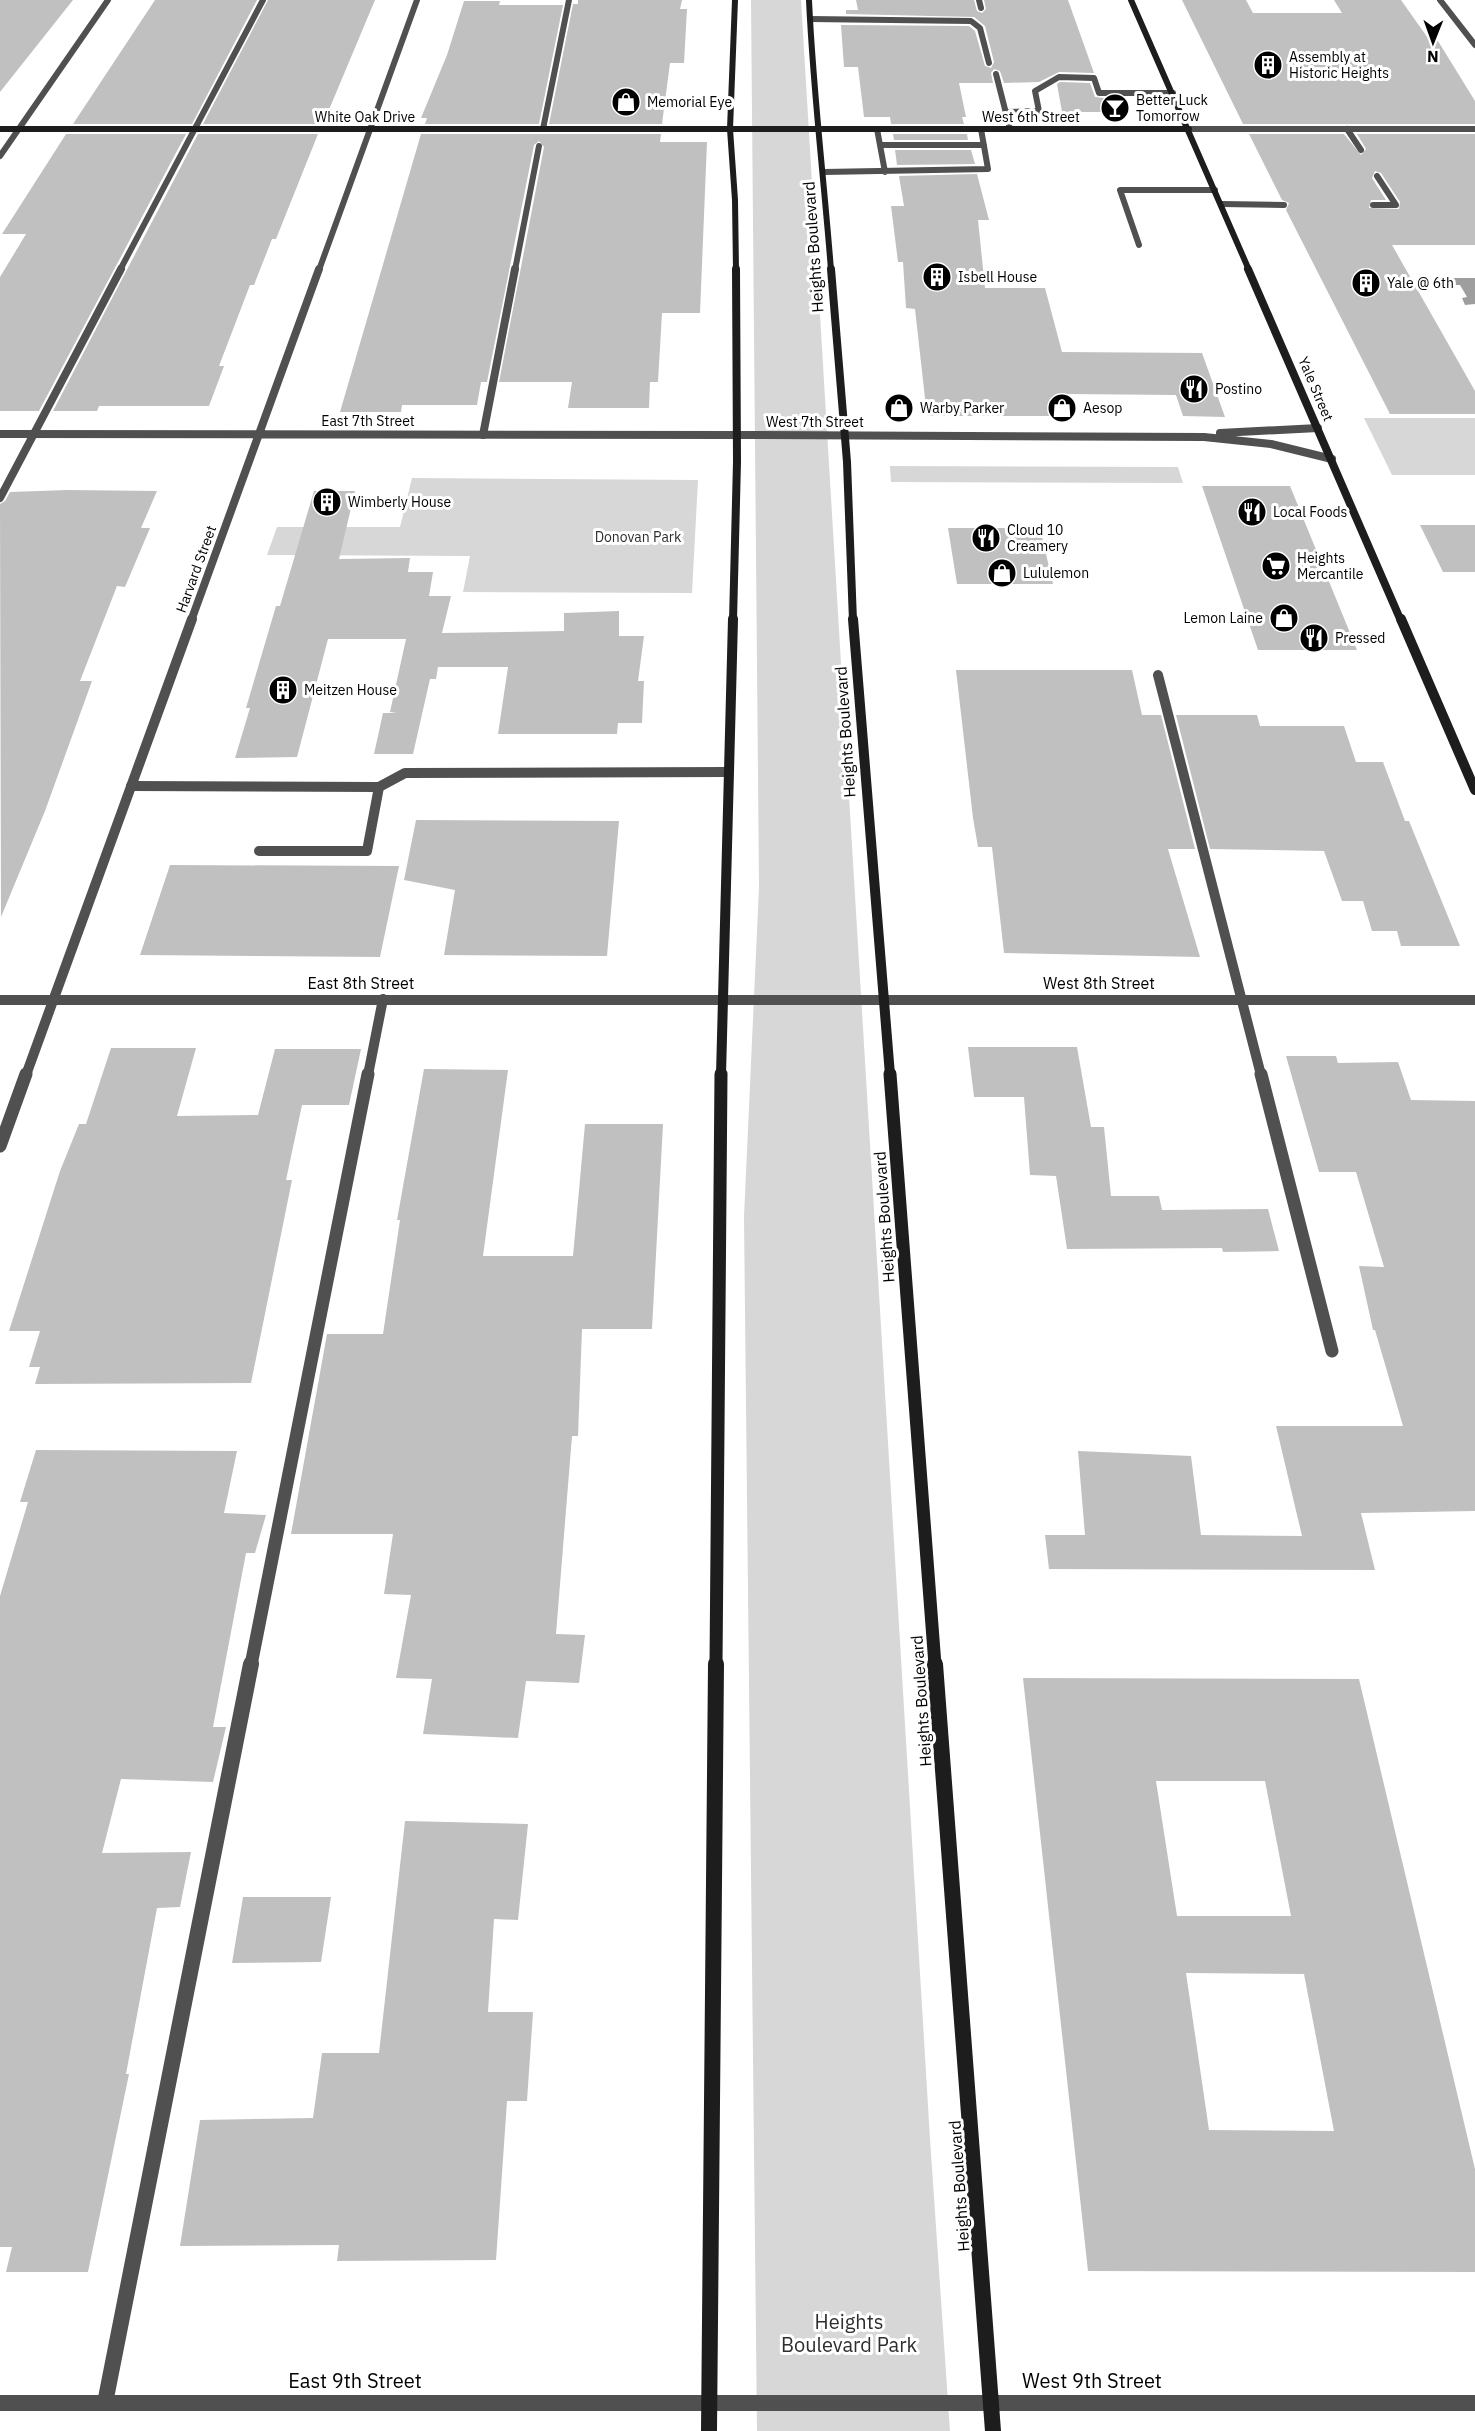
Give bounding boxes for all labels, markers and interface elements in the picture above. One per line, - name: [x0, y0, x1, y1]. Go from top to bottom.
- north arrow: [1403, 12, 1463, 72]
- text: N: [1427, 47, 1439, 67]
- place label: Assembly at Historic Heights: [1289, 48, 1389, 82]
- building icon: Assembly at Historic Heights: [1252, 49, 1284, 81]
- shop icon: Memorial Eye: [610, 86, 642, 118]
- place label: Better Luck Tomorrow: [1136, 91, 1208, 125]
- bar icon: Better Luck Tomorrow: [1099, 92, 1131, 124]
- place label: Memorial Eye: [647, 93, 732, 111]
- street label: White Oak Drive: [315, 108, 415, 126]
- street label: West 6th Street: [982, 108, 1080, 126]
- street label: Heights Boulevard: [798, 181, 828, 313]
- building icon: Isbell House: [921, 261, 953, 293]
- building icon: Yale @ 6th: [1350, 267, 1382, 299]
- place label: Isbell House: [958, 268, 1038, 286]
- place label: Yale @ 6th: [1387, 274, 1454, 292]
- street label: Yale Street: [1294, 354, 1338, 424]
- restaurant icon: Postino: [1178, 373, 1210, 405]
- place label: Postino: [1215, 380, 1262, 398]
- shop icon: Warby Parker: [883, 392, 915, 424]
- shop icon: Aesop: [1046, 392, 1078, 424]
- place label: Warby Parker: [920, 399, 1004, 417]
- place label: Aesop: [1083, 399, 1122, 417]
- street label: East 7th Street: [321, 412, 415, 430]
- street label: West 7th Street: [766, 413, 864, 431]
- building icon: Wimberly House: [311, 486, 343, 518]
- place label: Wimberly House: [348, 493, 452, 511]
- restaurant icon: Local Foods: [1236, 496, 1268, 528]
- place label: Local Foods: [1273, 503, 1348, 521]
- place label: Cloud 10 Creamery: [1007, 521, 1068, 555]
- restaurant icon: Cloud 10 Creamery: [970, 522, 1002, 554]
- street label: Harvard Street: [172, 523, 220, 615]
- park label: Donovan Park: [595, 528, 682, 546]
- place label: Heights Mercantile: [1297, 549, 1364, 583]
- supermarket icon: Heights Mercantile: [1260, 550, 1292, 582]
- shop icon: Lululemon: [986, 557, 1018, 589]
- place label: Lululemon: [1023, 564, 1089, 582]
- shop icon: Lemon Laine: [1268, 602, 1300, 634]
- place label: Lemon Laine: [1184, 609, 1263, 627]
- restaurant icon: Pressed: [1298, 622, 1330, 654]
- place label: Pressed: [1335, 629, 1385, 647]
- street label: Heights Boulevard: [830, 666, 860, 798]
- building icon: Meitzen House: [267, 674, 299, 706]
- place label: Meitzen House: [304, 681, 397, 699]
- street label: East 8th Street: [308, 973, 414, 993]
- street label: West 8th Street: [1043, 973, 1155, 993]
- street label: Heights Boulevard: [869, 1151, 899, 1283]
- street label: Heights Boulevard: [906, 1635, 936, 1767]
- street label: Heights Boulevard: [944, 2120, 974, 2252]
- park label: Heights Boulevard Park: [781, 2308, 918, 2358]
- street label: East 9th Street: [288, 2367, 422, 2394]
- street label: West 9th Street: [1022, 2367, 1162, 2394]

